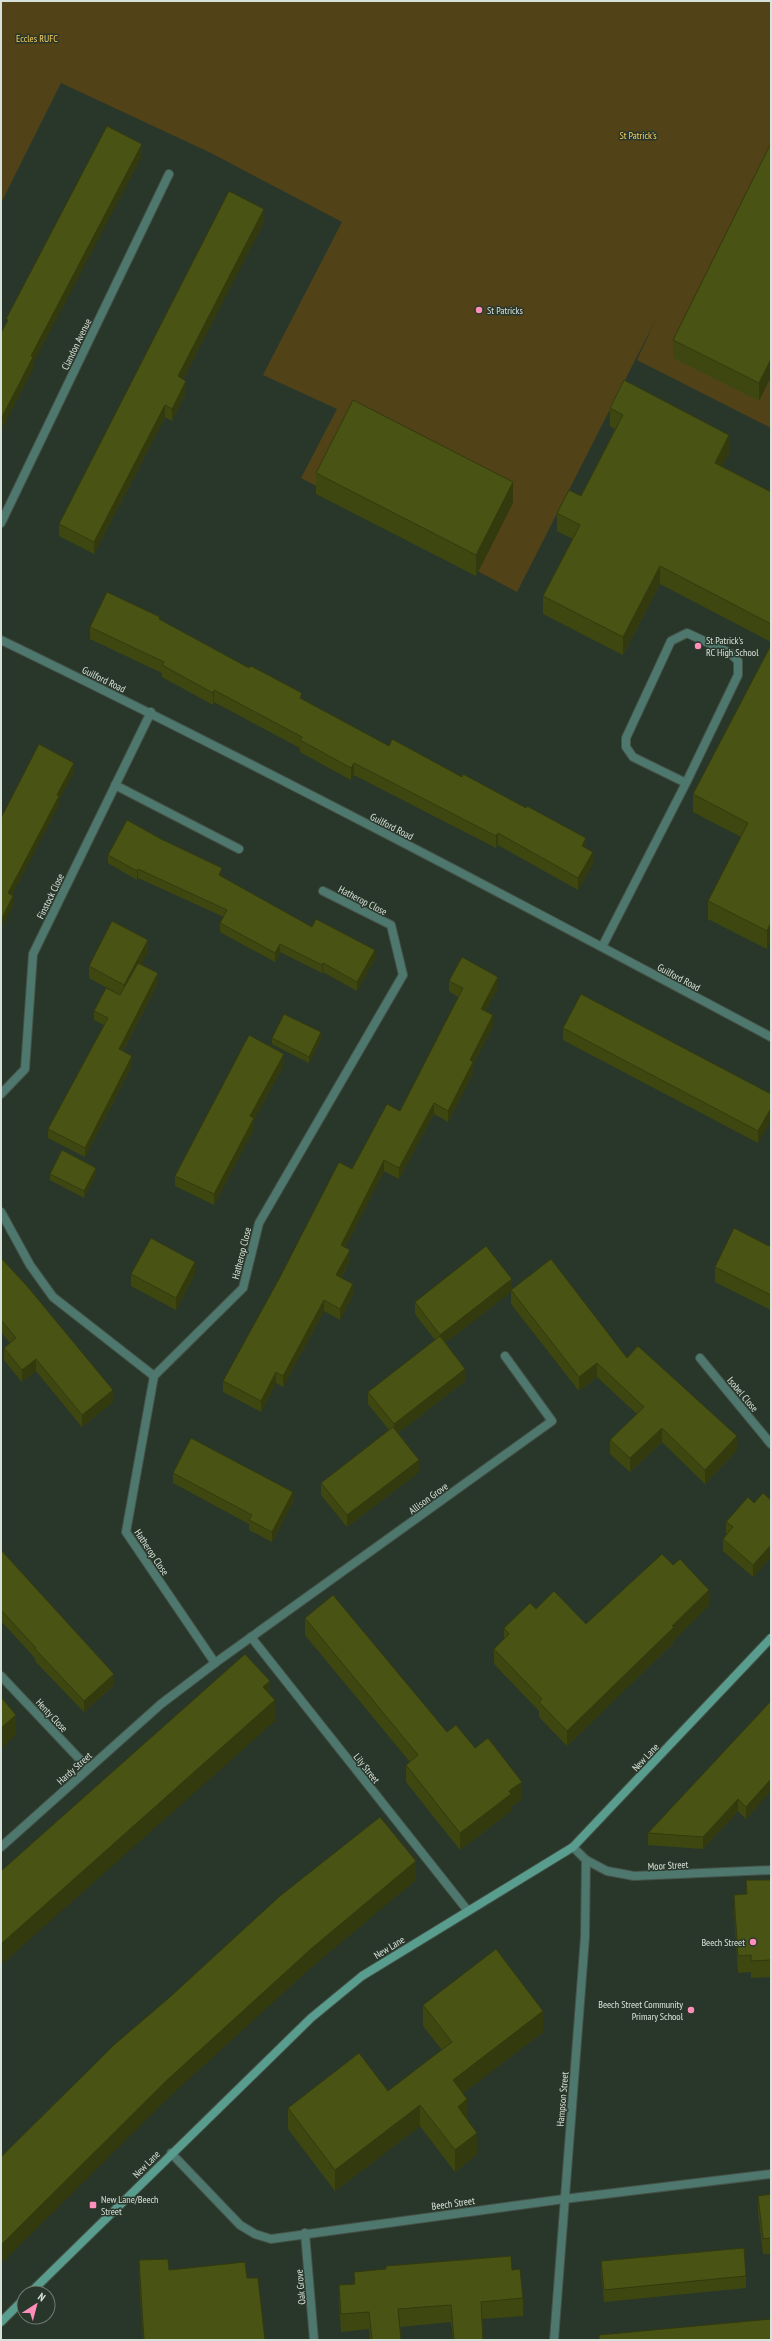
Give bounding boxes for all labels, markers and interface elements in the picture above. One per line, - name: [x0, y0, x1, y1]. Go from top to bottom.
- park label: Eccles RUFC: [16, 32, 58, 45]
- park label: St Patrick's: [619, 129, 657, 142]
- place label: St Patricks: [487, 304, 523, 317]
- marker: St Patricks: [474, 305, 484, 315]
- street label: Clandon Avenue: [58, 316, 94, 372]
- place label: St Patrick's RC High School: [706, 634, 759, 659]
- marker: St Patrick's RC High School: [693, 641, 703, 651]
- street label: Guilford Road: [80, 663, 128, 696]
- street label: Guilford Road: [368, 810, 416, 843]
- street label: Finstock Close: [34, 871, 67, 921]
- street label: Hatherop Close: [336, 883, 389, 918]
- street label: Guilford Road: [655, 961, 702, 994]
- street label: Hatherop Close: [229, 1226, 254, 1280]
- street label: Isobel Close: [724, 1374, 761, 1414]
- street label: Allison Grove: [406, 1480, 451, 1517]
- street label: Hatherop Close: [131, 1527, 172, 1578]
- street label: Henty Close: [33, 1696, 70, 1735]
- street label: New Lane: [629, 1741, 662, 1774]
- street label: Hardy Street: [54, 1749, 95, 1787]
- street label: Lily Street: [351, 1751, 383, 1786]
- street label: Moor Street: [647, 1858, 689, 1873]
- street label: New Lane: [371, 1933, 407, 1962]
- place label: Beech Street: [701, 1936, 745, 1949]
- marker: Beech Street: [748, 1937, 758, 1947]
- place label: Beech Street Community Primary School: [598, 1998, 684, 2023]
- marker: Beech Street Community Primary School: [686, 2005, 696, 2015]
- street label: Hampson Street: [554, 2071, 571, 2127]
- street label: New Lane: [130, 2148, 163, 2181]
- place label: New Lane/Beech Street: [101, 2193, 159, 2218]
- street label: Beech Street: [431, 2194, 476, 2213]
- marker: New Lane/Beech Street: [88, 2200, 98, 2210]
- street label: Oak Grove: [292, 2269, 309, 2305]
- north arrow: [16, 2285, 56, 2325]
- text: N: [35, 2289, 48, 2304]

